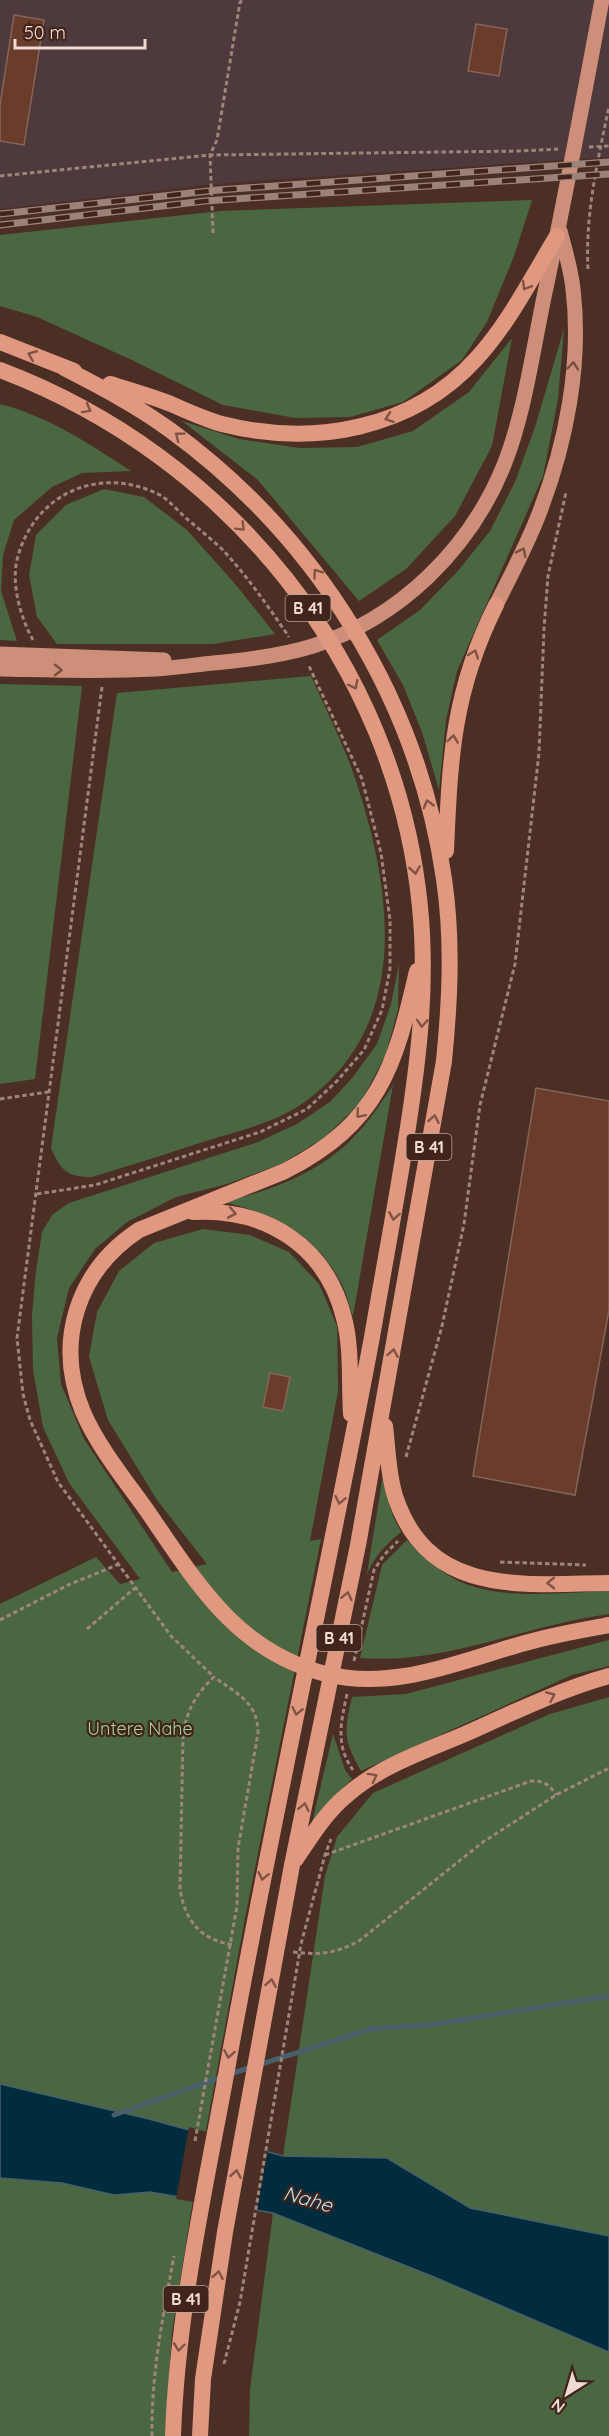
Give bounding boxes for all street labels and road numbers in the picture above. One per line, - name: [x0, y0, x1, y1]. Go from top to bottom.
- road number: B 41: [286, 595, 330, 621]
- road number: B 41: [406, 1134, 452, 1160]
- road number: B 41: [316, 1625, 362, 1651]
- road number: B 41: [164, 2286, 208, 2312]

